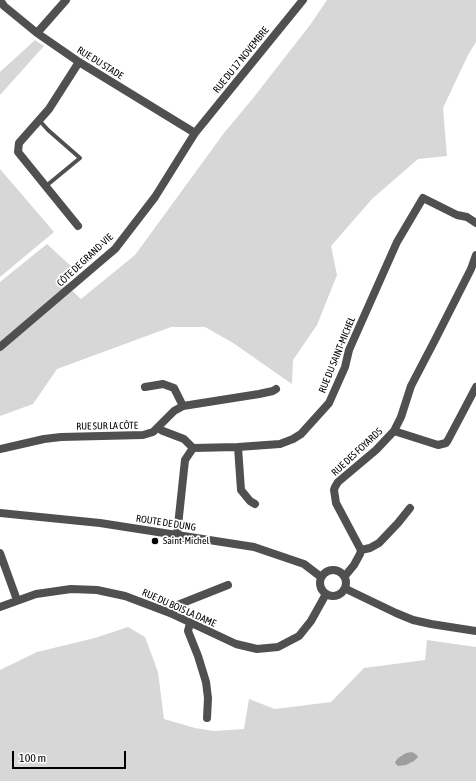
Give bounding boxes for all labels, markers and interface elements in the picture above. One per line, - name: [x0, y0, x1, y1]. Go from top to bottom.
- street label: RUE DU 17 NOVEMBRE: [211, 24, 271, 96]
- street label: RUE DU STADE: [75, 44, 125, 82]
- street label: CÔTE DE GRAND-VIE: [55, 231, 115, 289]
- street label: RUE DU SAINT-MICHEL: [316, 315, 358, 395]
- street label: RUE SUR LA CÔTE: [76, 419, 138, 433]
- street label: RUE DES FOYARDS: [329, 425, 385, 479]
- street label: ROUTE DE DUNG: [135, 512, 197, 534]
- place label: Saint-Michel: [163, 535, 209, 547]
- marker: Saint-Michel: [150, 536, 160, 546]
- street label: RUE DU BOIS LA DAME: [140, 586, 218, 630]
- scale bar: [14, 743, 128, 769]
- text: 100 m: [19, 751, 46, 765]

